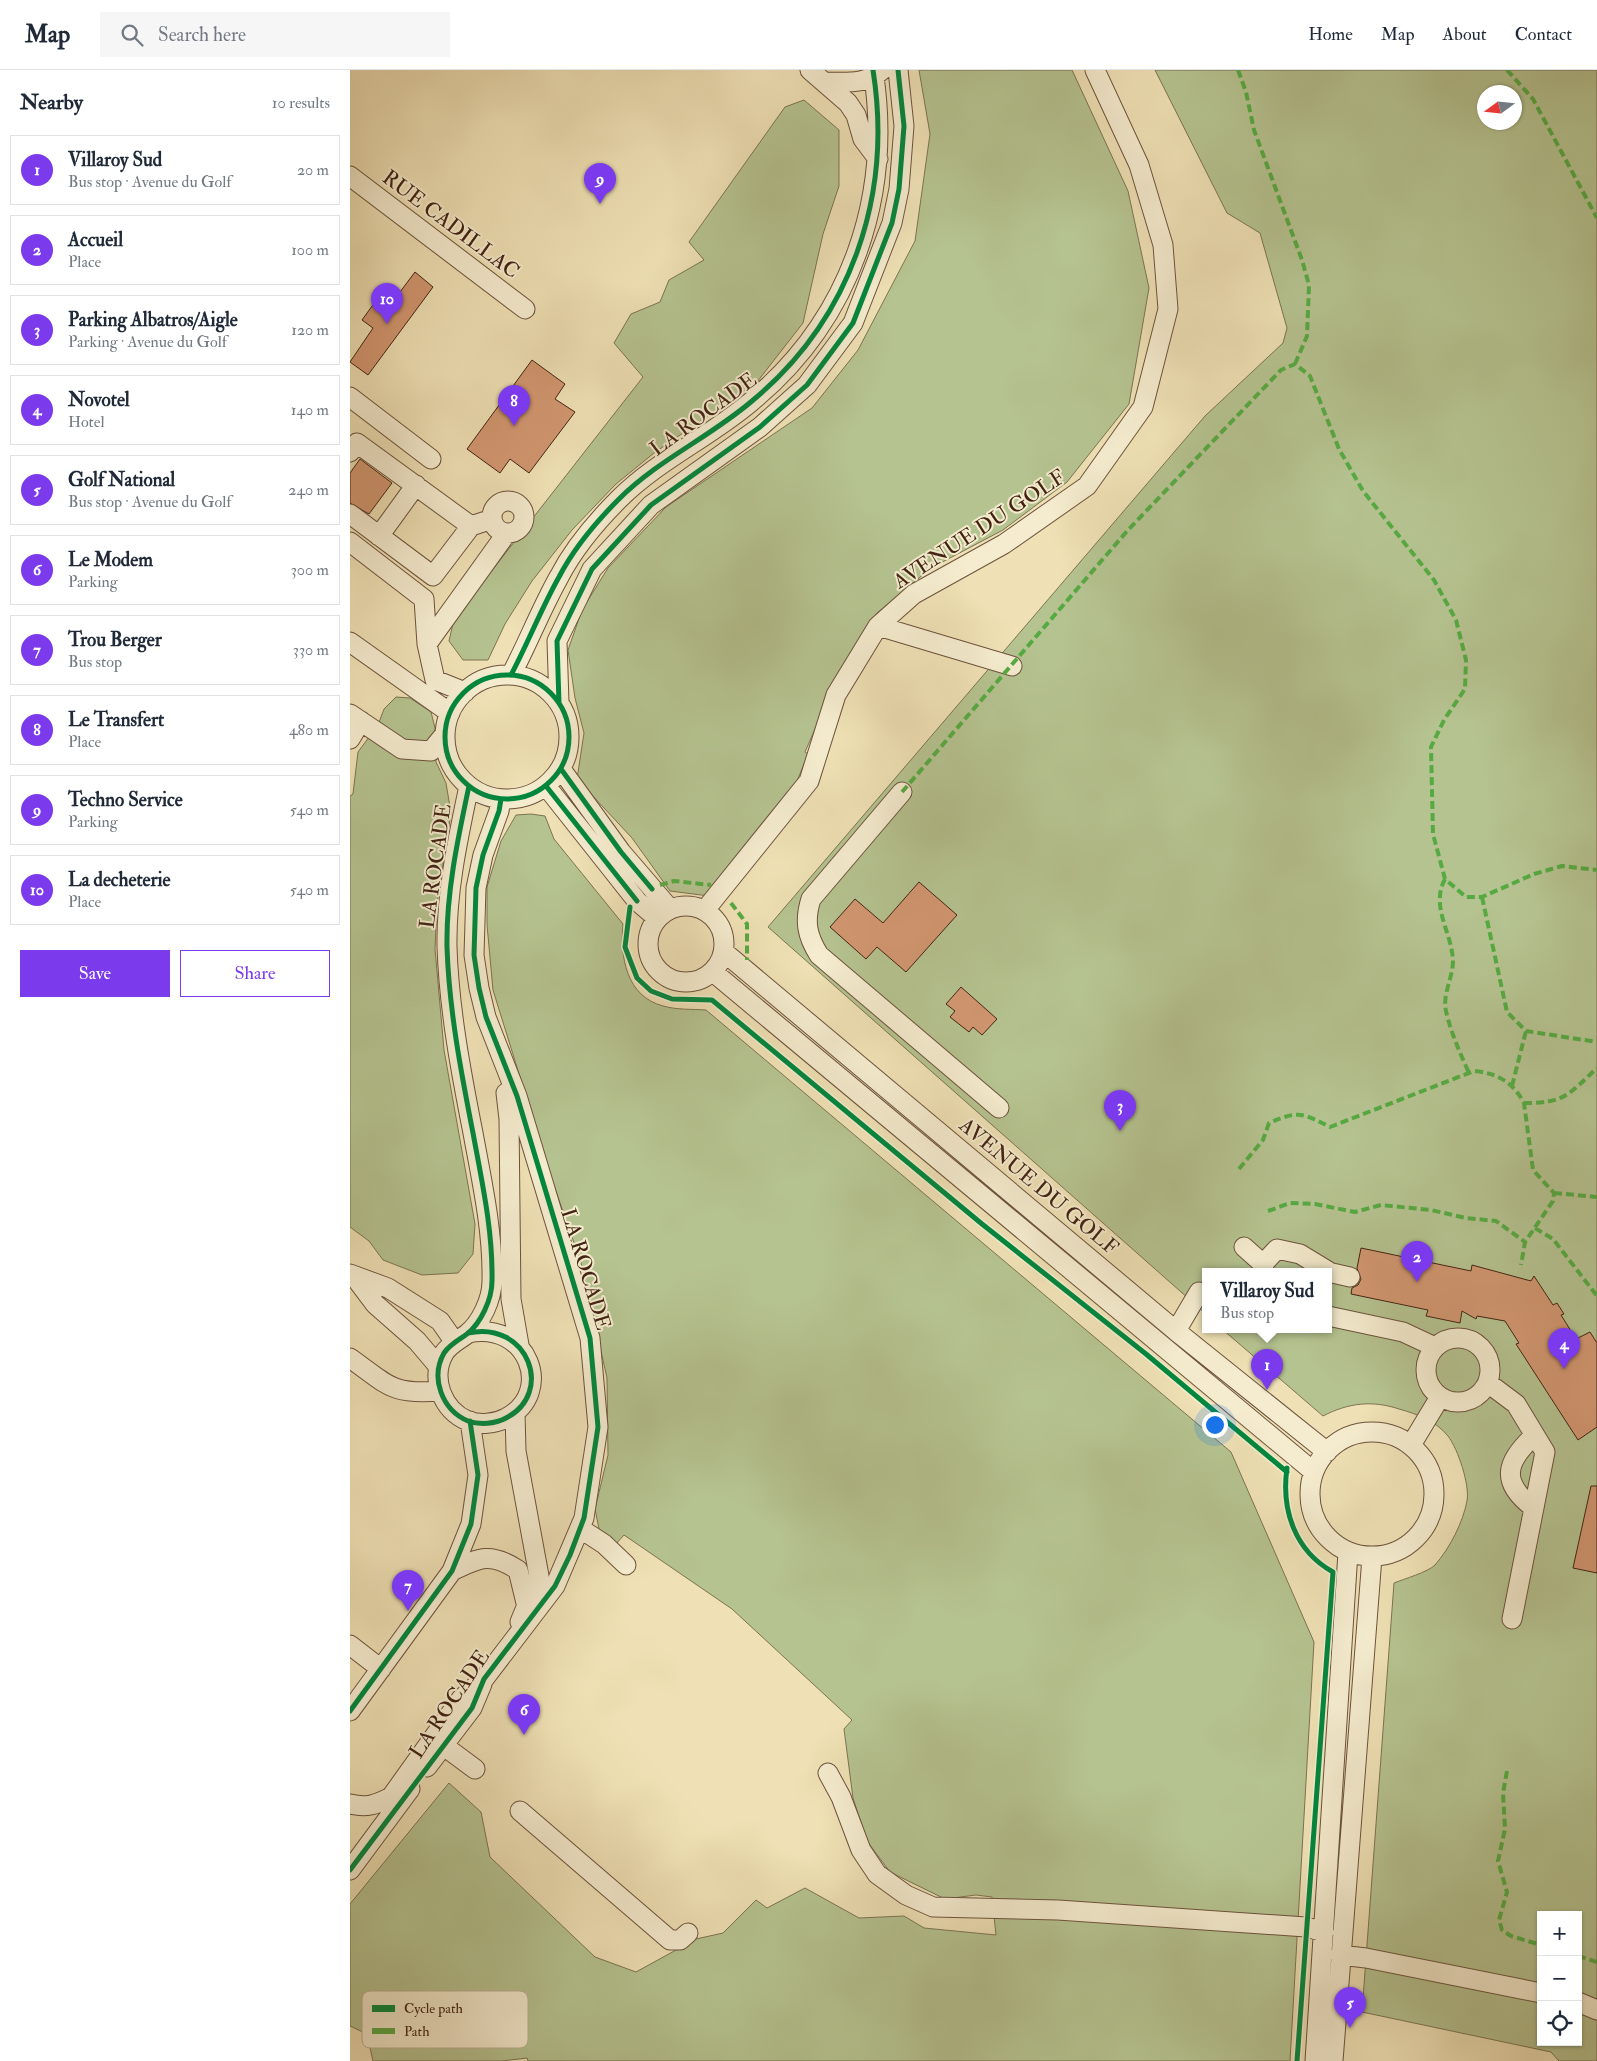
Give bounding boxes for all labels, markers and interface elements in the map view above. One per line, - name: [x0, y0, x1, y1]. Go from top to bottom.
- search box: [100, 12, 450, 57]
- text: Map: [25, 19, 70, 50]
- icon: search: [118, 21, 146, 49]
- text: Search here: [158, 23, 246, 47]
- text: Home: [1308, 23, 1353, 46]
- text: Map: [1381, 23, 1415, 46]
- text: About: [1443, 23, 1487, 46]
- text: Contact: [1515, 23, 1572, 46]
- north arrow: [1477, 85, 1522, 130]
- text: Nearby: [20, 89, 83, 116]
- text: 10 results: [272, 93, 330, 113]
- text: Villaroy Sud: [68, 148, 162, 172]
- text: 1: [34, 160, 40, 180]
- text: 20 m: [297, 160, 329, 180]
- pin: 9: [584, 163, 616, 204]
- street label: RUE CADILLAC: [377, 164, 525, 285]
- text: Bus stop · Avenue du Golf: [68, 172, 231, 192]
- text: Accueil: [68, 228, 123, 252]
- text: 2: [33, 240, 41, 260]
- text: 100 m: [291, 240, 329, 260]
- text: Place: [68, 252, 101, 272]
- pin: 10: [371, 283, 403, 324]
- text: Parking Albatros/Aigle: [68, 308, 238, 332]
- text: 3: [34, 320, 40, 340]
- text: 120 m: [291, 320, 329, 340]
- text: Parking · Avenue du Golf: [68, 332, 227, 352]
- street label: LA ROCADE: [644, 367, 762, 462]
- pin: 8: [498, 385, 530, 426]
- text: Novotel: [68, 388, 130, 412]
- text: 4: [33, 400, 41, 420]
- text: 140 m: [291, 400, 329, 420]
- text: Hotel: [68, 412, 105, 432]
- street label: AVENUE DU GOLF: [887, 464, 1070, 596]
- text: Golf National: [68, 468, 175, 492]
- text: 5: [33, 480, 41, 500]
- text: 240 m: [288, 480, 329, 500]
- text: Bus stop · Avenue du Golf: [68, 492, 231, 512]
- text: Le Modem: [68, 548, 153, 572]
- text: 6: [33, 560, 41, 580]
- text: 300 m: [291, 560, 329, 580]
- text: Parking: [68, 572, 118, 592]
- text: Trou Berger: [68, 628, 162, 652]
- text: 7: [33, 640, 41, 660]
- text: 330 m: [293, 640, 329, 660]
- text: Bus stop: [68, 652, 122, 672]
- text: Le Transfert: [68, 708, 164, 732]
- text: 8: [33, 720, 41, 740]
- text: 480 m: [289, 720, 329, 740]
- text: Place: [68, 732, 101, 752]
- text: Techno Service: [68, 788, 183, 812]
- text: 9: [33, 800, 41, 820]
- text: 540 m: [290, 800, 329, 820]
- street label: LA ROCADE: [413, 802, 458, 930]
- text: Parking: [68, 812, 118, 832]
- text: La decheterie: [68, 868, 171, 892]
- text: 10: [30, 880, 44, 900]
- text: 540 m: [290, 880, 329, 900]
- text: Place: [68, 892, 101, 912]
- button: Save: [20, 950, 170, 997]
- button: Share: [180, 950, 330, 997]
- pin: 3: [1104, 1090, 1136, 1131]
- street label: AVENUE DU GOLF: [953, 1111, 1124, 1261]
- street label: LA ROCADE: [554, 1205, 617, 1333]
- pin: 2: [1401, 1241, 1433, 1282]
- popup: [1202, 1268, 1332, 1333]
- text: Villaroy Sud: [1220, 1279, 1314, 1303]
- text: Bus stop: [1220, 1303, 1274, 1323]
- pin: 4: [1548, 1328, 1580, 1369]
- pin: 1: [1251, 1349, 1283, 1390]
- your location: [1202, 1412, 1228, 1438]
- pin: 7: [392, 1570, 424, 1611]
- street label: LA ROCADE: [403, 1645, 496, 1764]
- pin: 6: [508, 1694, 540, 1735]
- map controls: [1537, 1911, 1582, 2046]
- button: +: [1537, 1911, 1582, 1956]
- button: −: [1537, 1956, 1582, 2001]
- pin: 5: [1334, 1987, 1366, 2028]
- legend: [362, 1991, 528, 2048]
- text: Cycle path: [404, 2000, 464, 2018]
- button: locate: [1537, 2001, 1582, 2046]
- text: Path: [404, 2023, 430, 2040]

